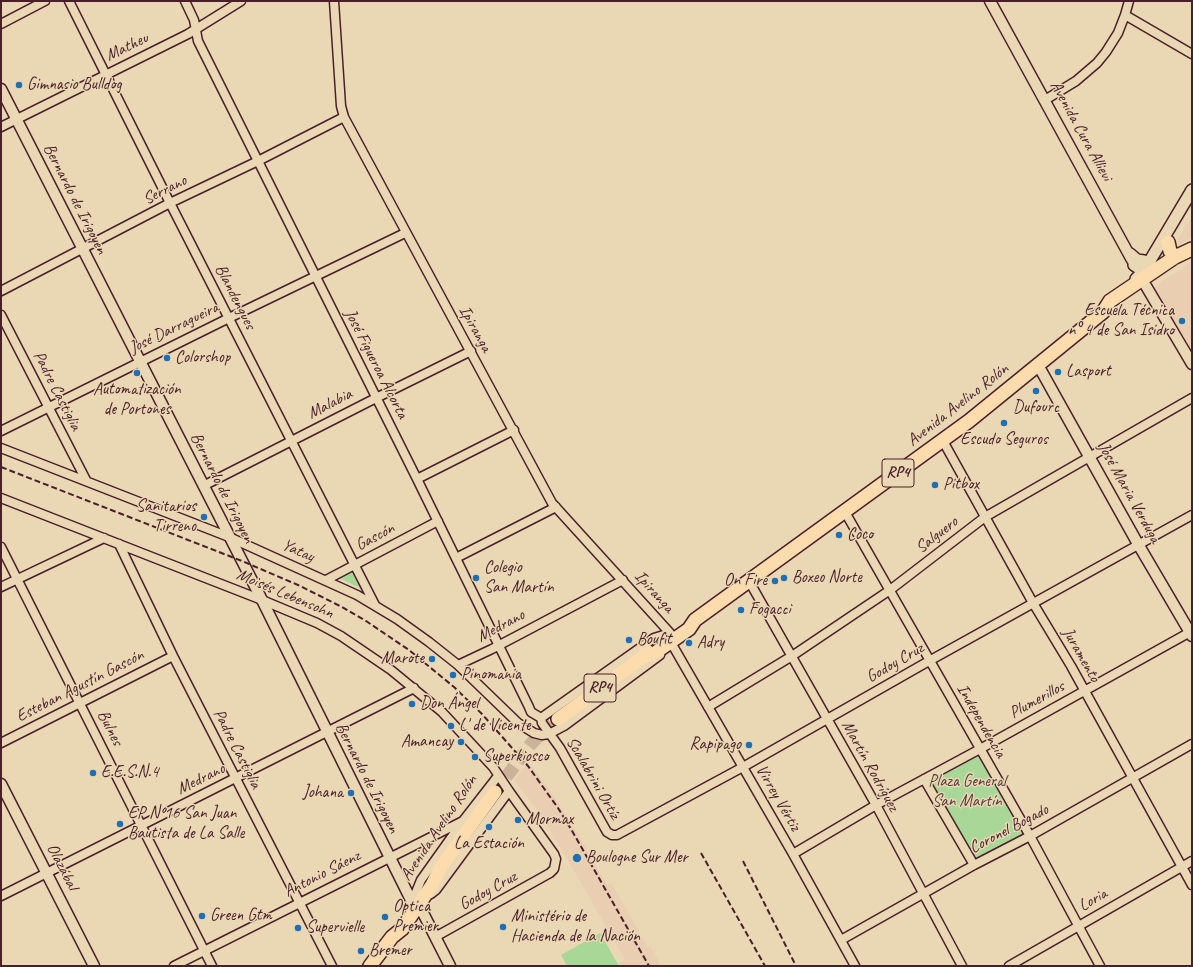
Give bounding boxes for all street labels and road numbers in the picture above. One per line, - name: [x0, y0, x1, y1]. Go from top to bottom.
- street label: Matheu: [102, 28, 152, 66]
- street label: Avenida Cura Allievi: [1045, 77, 1117, 185]
- street label: Bernardo de Irigoyen: [38, 140, 112, 258]
- street label: Serrano: [140, 170, 190, 210]
- street label: Blandengues: [210, 261, 260, 333]
- street label: José Darragueira: [126, 298, 222, 358]
- street label: Ipiranga: [454, 302, 496, 356]
- street label: José Figueroa Alcorta: [340, 306, 412, 422]
- street label: Padre Castiglia: [28, 348, 86, 434]
- street label: Avenida Avelino Rolón: [903, 359, 1013, 451]
- street label: Malabia: [304, 384, 356, 424]
- street label: Bernardo de Irigoyen: [185, 429, 259, 547]
- street label: José Maria Verduga: [1093, 439, 1165, 547]
- road number: RP4: [882, 459, 914, 487]
- street label: Salguero: [912, 512, 962, 558]
- street label: Gascón: [352, 518, 398, 556]
- street label: Yatay: [279, 535, 317, 567]
- street label: Moisés Lebensohn: [233, 564, 337, 624]
- street label: Ipiranga: [630, 567, 678, 617]
- street label: Medrano: [474, 605, 528, 647]
- street label: Juramento: [1057, 624, 1105, 686]
- street label: Godoy Cruz: [863, 639, 927, 687]
- street label: Esteban Agustín Gascón: [13, 645, 147, 727]
- road number: RP4: [584, 674, 616, 702]
- street label: Plumerillos: [1006, 677, 1068, 723]
- street label: Independencia: [952, 680, 1010, 762]
- street label: Padre Castiglia: [208, 706, 266, 792]
- street label: Bulnes: [92, 707, 128, 749]
- street label: Martín Rodríguez: [837, 717, 903, 815]
- street label: Bernardo de Irigoyen: [330, 719, 404, 837]
- street label: Scalabrini Ortíz: [561, 733, 625, 823]
- street label: Medrano: [174, 759, 228, 799]
- street label: Virrey Vértiz: [751, 761, 805, 835]
- street label: Avenida Avelino Rolón: [396, 771, 482, 885]
- street label: Coronel Bogado: [966, 800, 1052, 858]
- street label: Olazábal: [42, 840, 82, 894]
- street label: Antonio Sáenz: [280, 846, 364, 902]
- street label: Godoy Cruz: [456, 867, 520, 915]
- street label: Loria: [1075, 884, 1111, 916]

